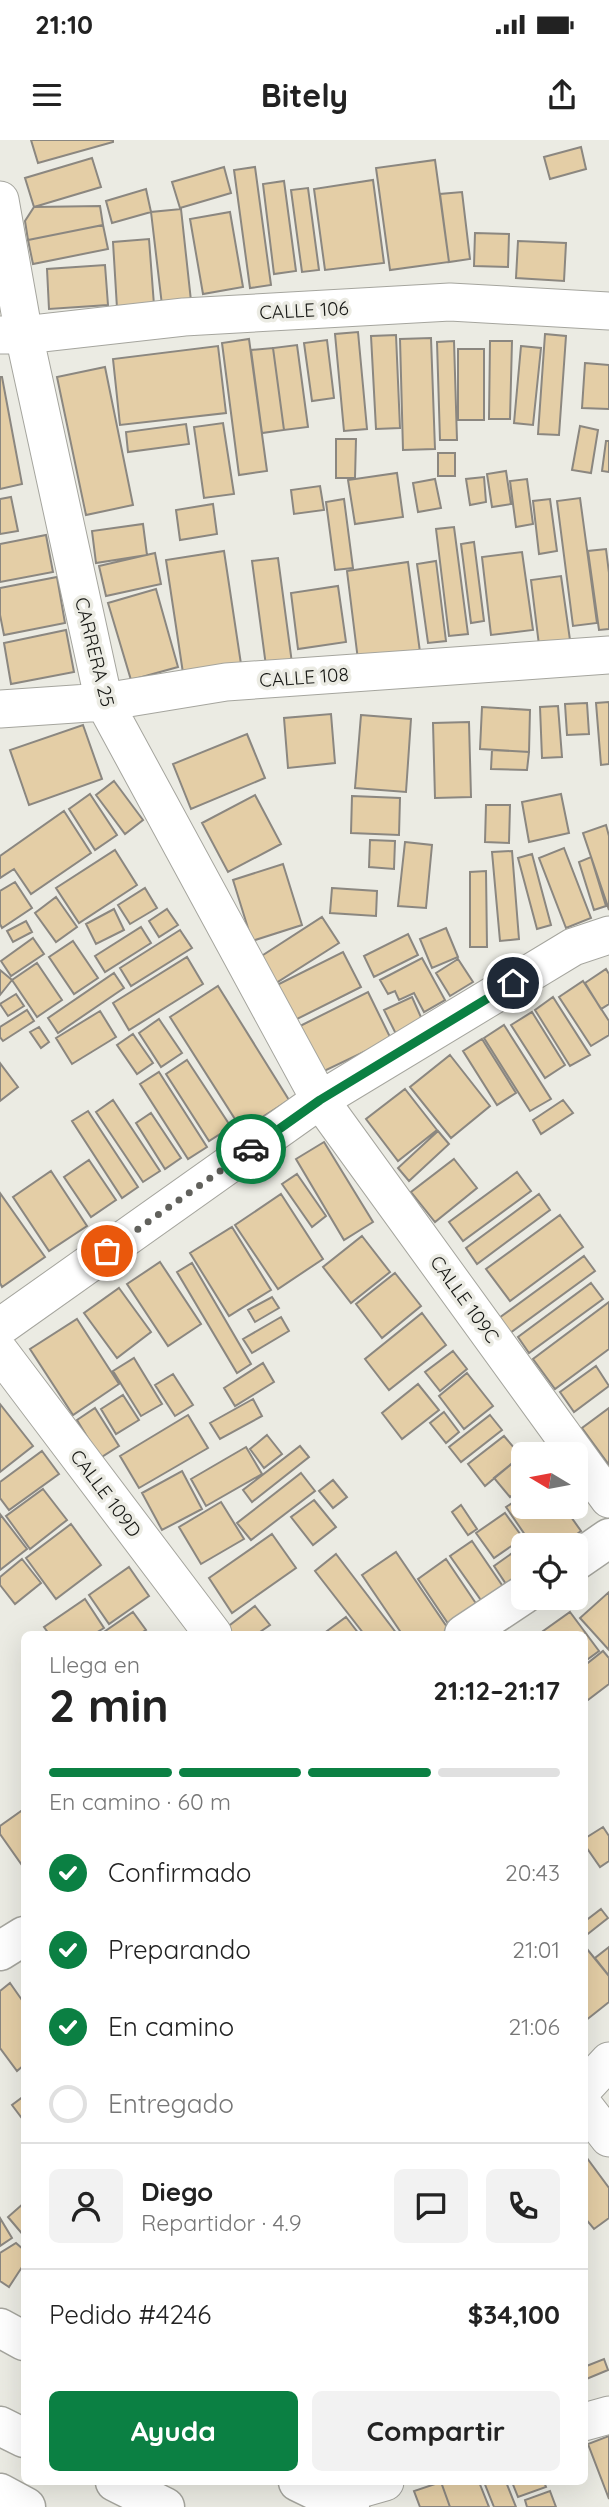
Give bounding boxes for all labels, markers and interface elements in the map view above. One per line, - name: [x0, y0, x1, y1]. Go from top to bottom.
- text: 21:10: [35, 8, 93, 41]
- text: Bitely: [261, 75, 348, 115]
- icon: menu: [28, 76, 66, 114]
- icon: share: [543, 76, 581, 114]
- street label: CALLE 106: [259, 296, 349, 324]
- street label: CARRERA 25: [70, 595, 120, 709]
- street label: CALLE 108: [259, 662, 349, 692]
- pin: [483, 953, 543, 1013]
- icon: home: [494, 964, 532, 1002]
- courier: [216, 1114, 286, 1184]
- icon: car: [232, 1130, 270, 1168]
- pin: [77, 1221, 137, 1281]
- icon: bag: [88, 1232, 126, 1270]
- street label: CALLE 109C: [425, 1251, 505, 1347]
- north arrow: [511, 1442, 588, 1519]
- map controls: [511, 1442, 588, 1610]
- street label: CALLE 109D: [65, 1444, 147, 1542]
- button: locate: [511, 1533, 588, 1610]
- text: Llega en: [49, 1650, 140, 1679]
- text: 21:12–21:17: [433, 1674, 560, 1707]
- text: 2 min: [49, 1676, 169, 1734]
- text: En camino · 60 m: [49, 1787, 231, 1816]
- icon: check: [49, 1854, 87, 1892]
- text: Confirmado: [108, 1856, 252, 1889]
- text: 20:43: [505, 1858, 560, 1887]
- icon: check: [49, 1931, 87, 1969]
- text: Preparando: [108, 1933, 251, 1966]
- text: 21:01: [512, 1935, 560, 1964]
- icon: check: [49, 2008, 87, 2046]
- text: En camino: [108, 2010, 234, 2043]
- text: 21:06: [508, 2012, 560, 2041]
- text: Entregado: [108, 2087, 234, 2120]
- button: person: [49, 2169, 123, 2243]
- button: chat: [394, 2169, 468, 2243]
- button: phone: [486, 2169, 560, 2243]
- text: Diego: [141, 2175, 213, 2208]
- text: Repartidor · 4.9: [141, 2208, 302, 2237]
- text: Pedido #4246: [49, 2298, 211, 2331]
- text: $34,100: [468, 2298, 560, 2331]
- button: Ayuda: [49, 2391, 298, 2471]
- button: Compartir: [312, 2391, 560, 2471]

